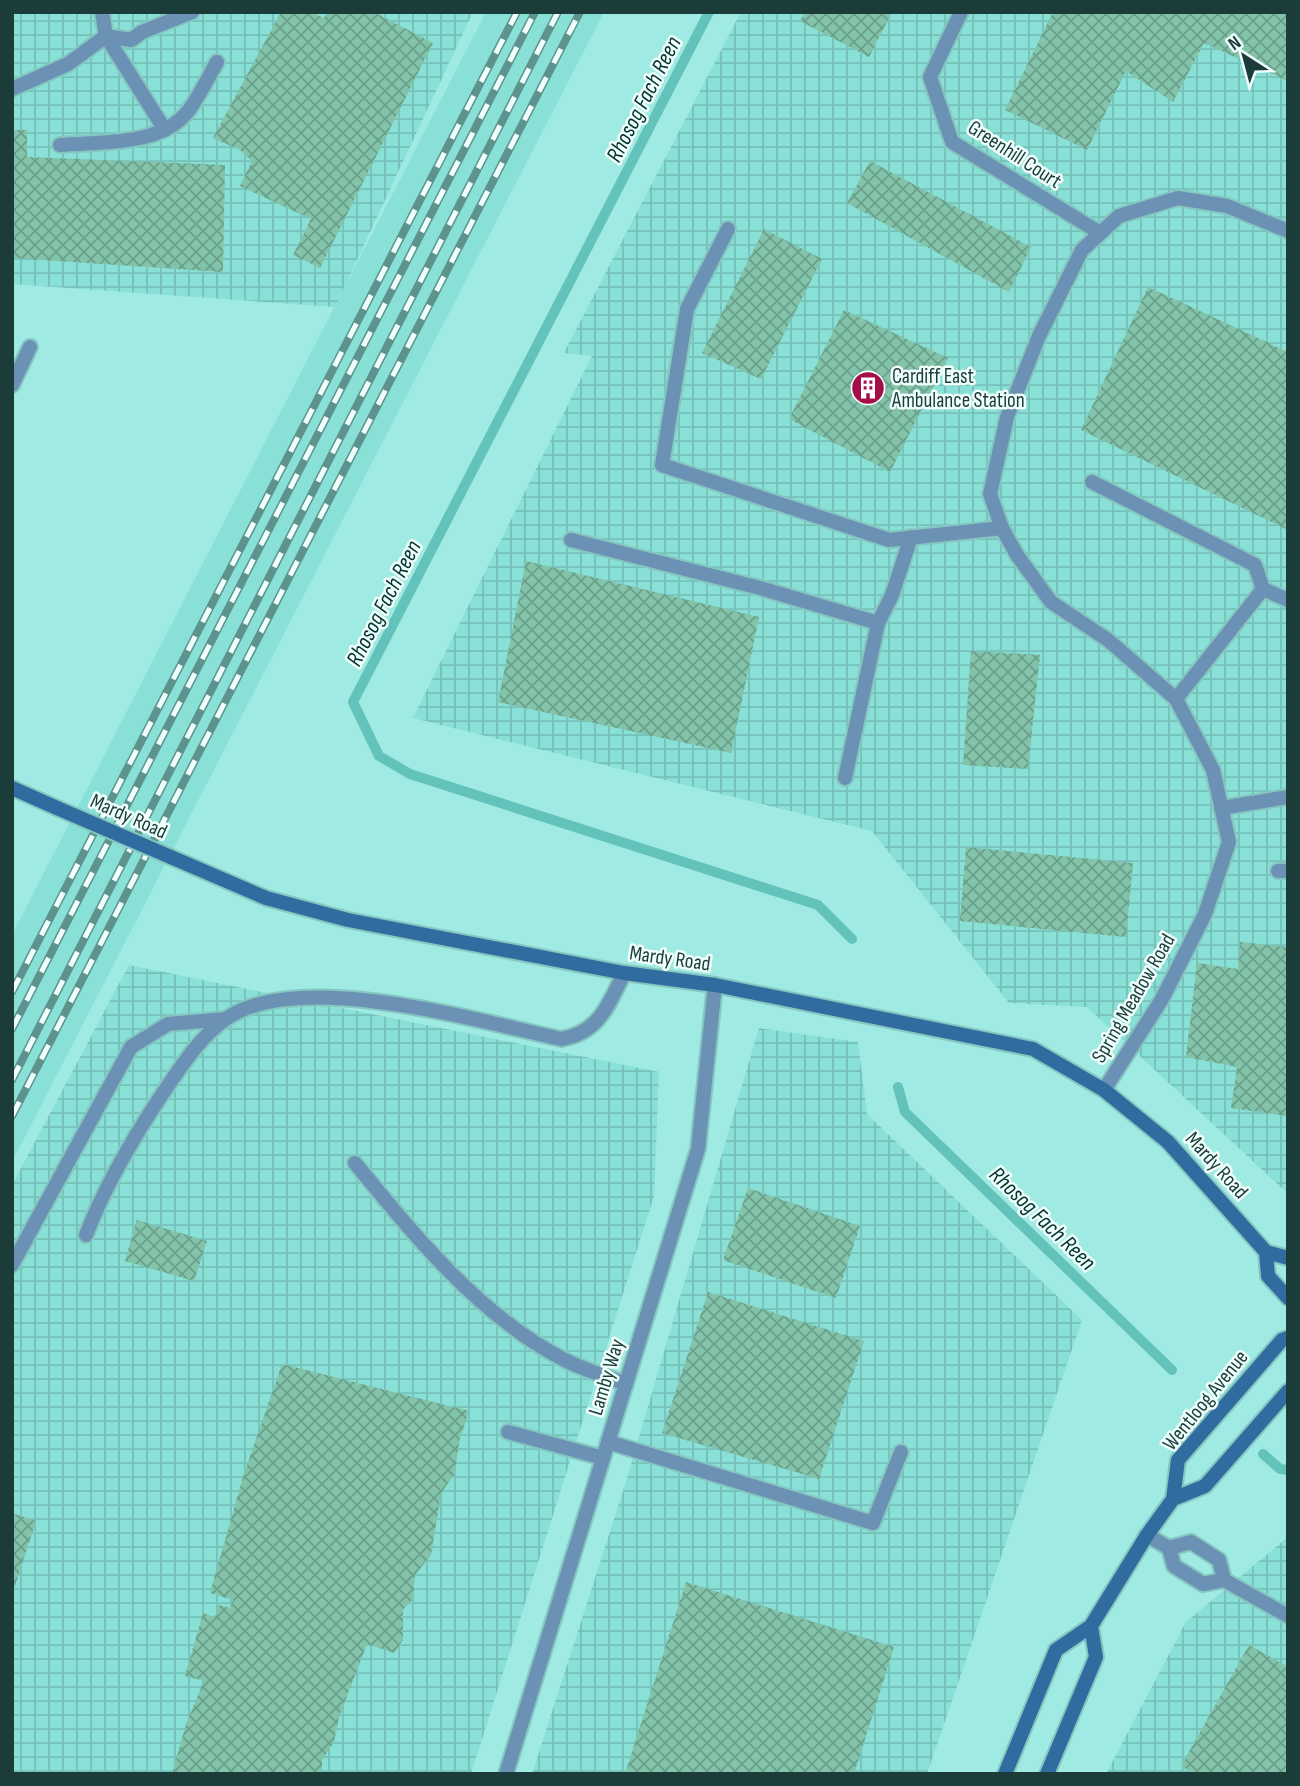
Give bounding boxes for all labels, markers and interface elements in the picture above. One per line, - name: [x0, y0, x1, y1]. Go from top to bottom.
- north arrow: [1209, 21, 1279, 91]
- text: N: [1224, 31, 1246, 56]
- water label: Rhosog Fach Reen: [600, 32, 688, 167]
- street label: Greenhill Court: [963, 115, 1066, 194]
- place label: Cardiff East Ambulance Station: [891, 364, 1025, 413]
- building icon: Cardiff East Ambulance Station: [849, 369, 887, 407]
- water label: Rhosog Fach Reen: [340, 536, 428, 671]
- street label: Mardy Road: [87, 788, 171, 844]
- street label: Spring Meadow Road: [1086, 929, 1180, 1067]
- street label: Mardy Road: [628, 940, 712, 977]
- street label: Mardy Road: [1180, 1127, 1253, 1204]
- water label: Rhosog Fach Reen: [983, 1161, 1102, 1277]
- street label: Lamby Way: [583, 1336, 630, 1418]
- street label: Wentloog Avenue: [1157, 1345, 1253, 1455]

